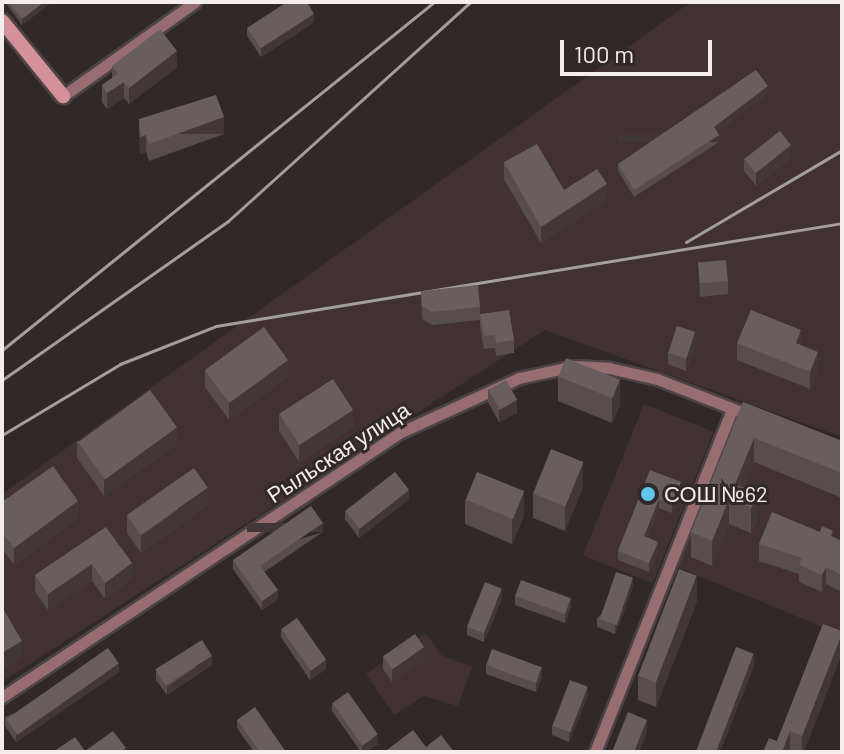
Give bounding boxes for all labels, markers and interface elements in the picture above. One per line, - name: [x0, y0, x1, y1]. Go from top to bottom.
- scale bar: [564, 24, 716, 74]
- text: 100 m: [574, 39, 634, 68]
- street label: Рыльская улица: [262, 396, 414, 508]
- place label: СОШ №62: [664, 481, 768, 507]
- marker: СОШ №62: [639, 485, 657, 503]

